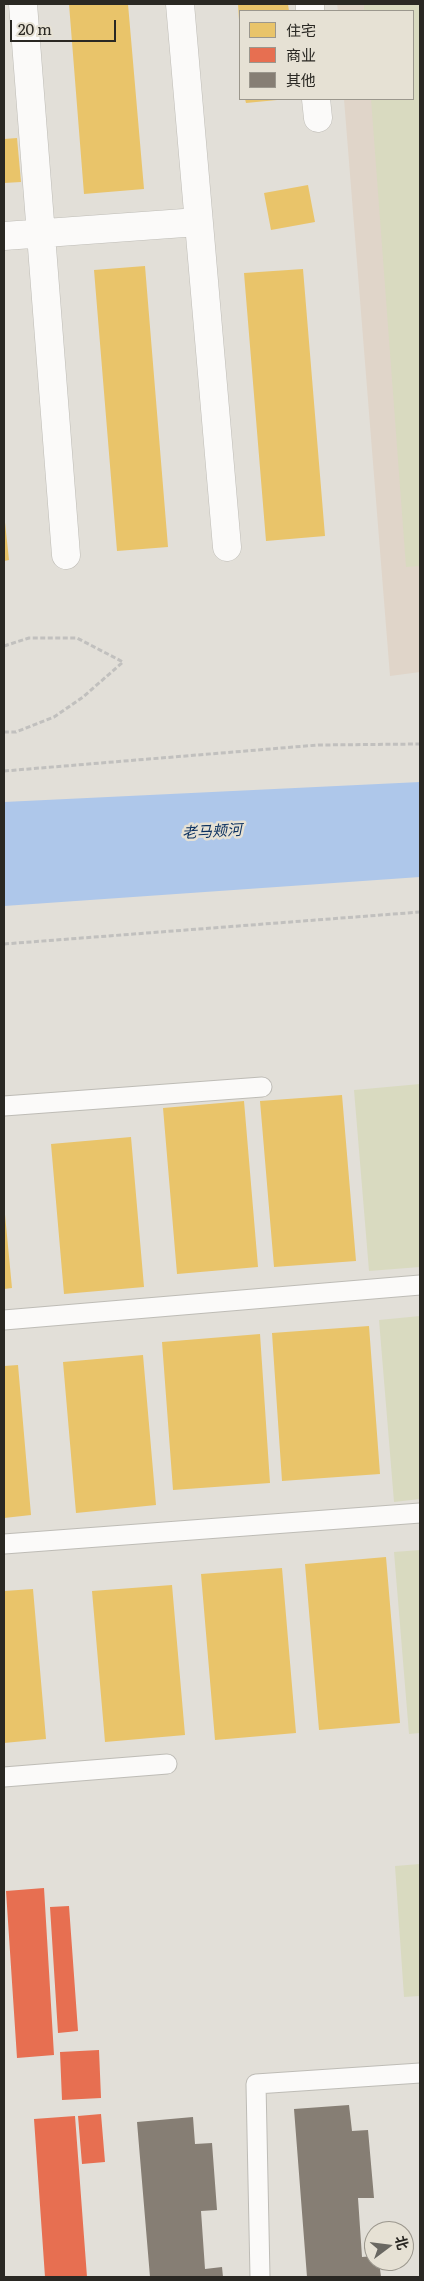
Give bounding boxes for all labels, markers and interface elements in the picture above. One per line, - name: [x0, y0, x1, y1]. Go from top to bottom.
- scale bar: [12, 10, 119, 42]
- legend: [239, 10, 414, 100]
- text: 20 m: [18, 17, 52, 40]
- text: 住宅: [286, 18, 316, 41]
- text: 商业: [286, 43, 316, 66]
- text: 其他: [286, 68, 316, 91]
- water label: 老马颊河: [182, 821, 242, 843]
- north arrow: [364, 2221, 414, 2271]
- text: 北: [391, 2233, 414, 2252]

